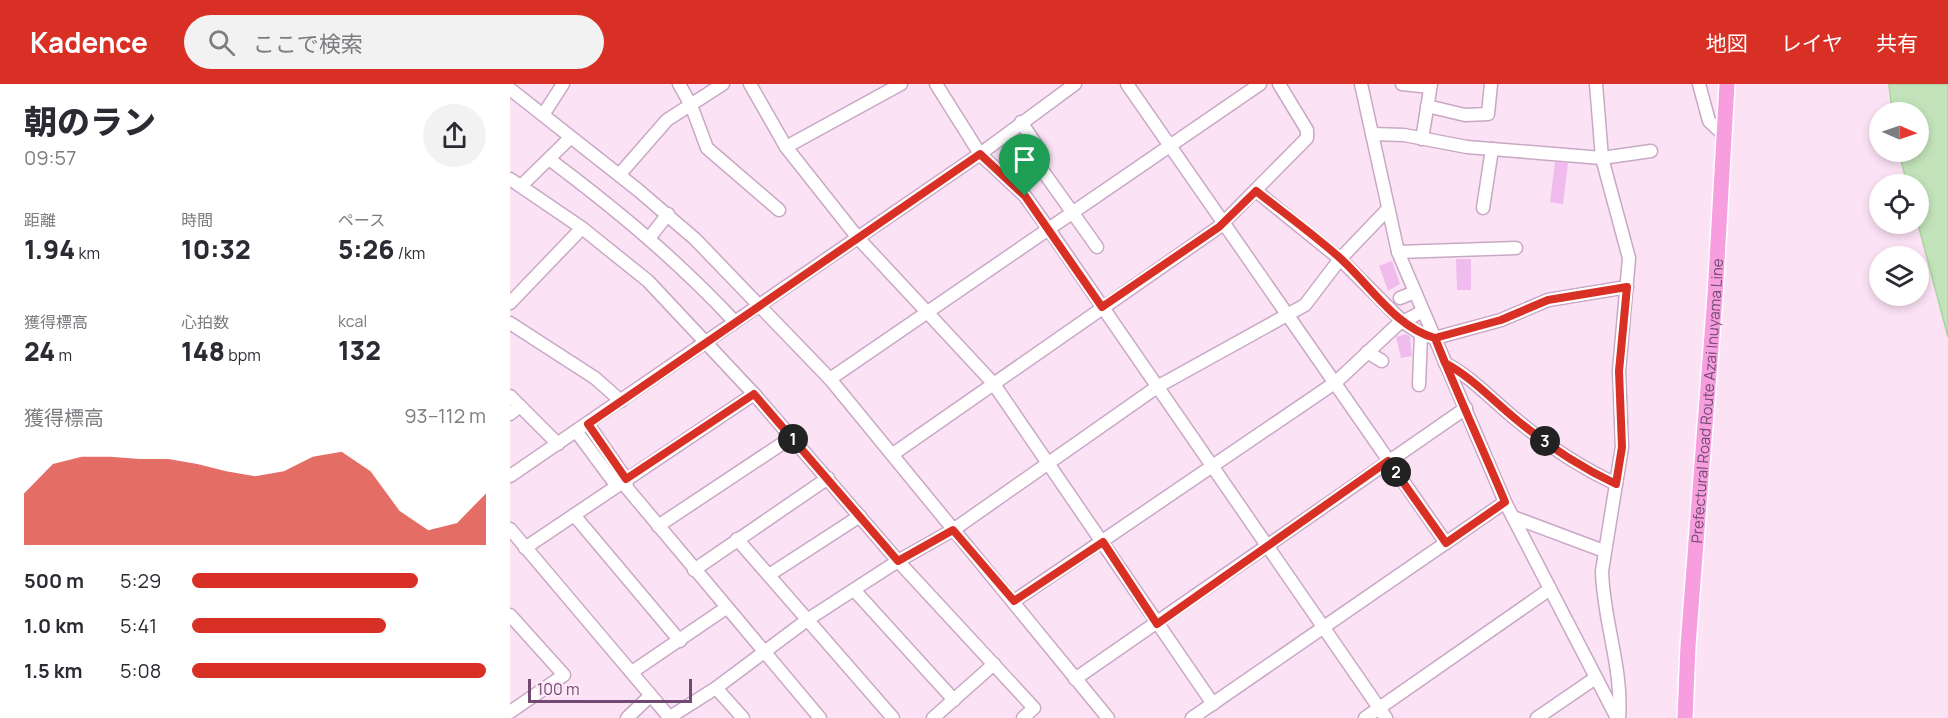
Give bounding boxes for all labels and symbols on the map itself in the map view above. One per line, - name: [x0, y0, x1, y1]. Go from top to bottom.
- north arrow: [1869, 102, 1929, 162]
- pin: [999, 134, 1050, 196]
- street label: Prefectural Road Route Azai Inuyama Line: [1685, 258, 1728, 544]
- pin: 1: [778, 424, 808, 454]
- pin: 3: [1530, 426, 1560, 456]
- pin: 2: [1381, 457, 1411, 487]
- scale bar: [528, 676, 692, 704]

